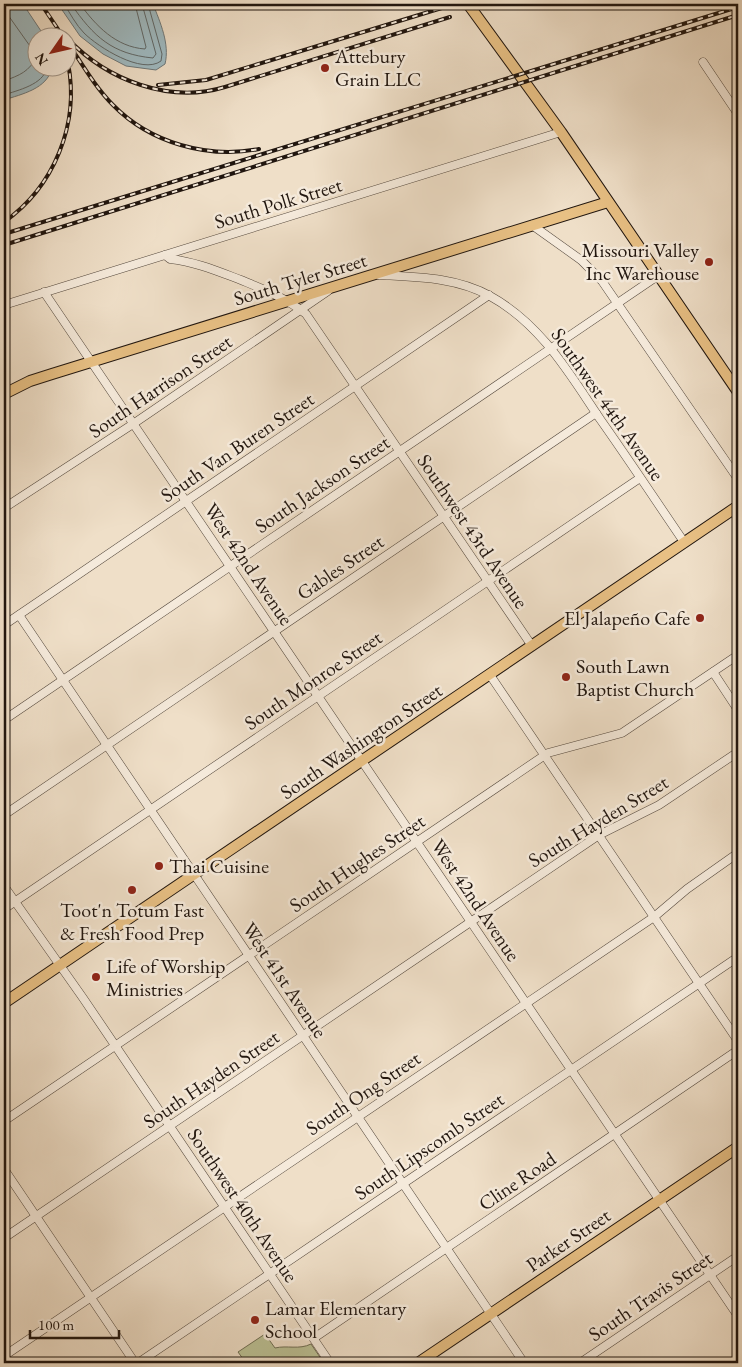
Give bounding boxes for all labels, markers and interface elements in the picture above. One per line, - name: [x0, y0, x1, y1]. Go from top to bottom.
- north arrow: [28, 28, 78, 78]
- place label: Attebury Grain LLC: [334, 43, 421, 92]
- text: N: [30, 49, 52, 69]
- marker: Attebury Grain LLC: [319, 62, 331, 74]
- street label: South Polk Street: [211, 171, 346, 235]
- place label: Missouri Valley Inc Warehouse: [582, 237, 699, 286]
- street label: South Tyler Street: [230, 246, 370, 312]
- marker: Missouri Valley Inc Warehouse: [703, 256, 715, 268]
- street label: Southwest 44th Avenue: [546, 323, 671, 486]
- street label: South Harrison Street: [83, 328, 237, 444]
- street label: South Van Buren Street: [155, 386, 319, 508]
- street label: South Jackson Street: [249, 429, 395, 539]
- street label: Southwest 43rd Avenue: [412, 449, 534, 613]
- street label: West 42nd Avenue: [198, 498, 300, 630]
- street label: Gables Street: [291, 528, 389, 606]
- place label: El Jalapeño Cafe: [564, 605, 690, 631]
- marker: El Jalapeño Cafe: [694, 612, 706, 624]
- street label: South Monroe Street: [239, 624, 387, 736]
- place label: South Lawn Baptist Church: [576, 653, 694, 702]
- marker: South Lawn Baptist Church: [560, 671, 572, 683]
- street label: South Washington Street: [275, 677, 448, 805]
- street label: South Hayden Street: [523, 769, 673, 873]
- street label: South Hughes Street: [284, 808, 430, 918]
- street label: West 42nd Avenue: [425, 834, 527, 966]
- place label: Thai Cuisine: [169, 853, 269, 879]
- marker: Thai Cuisine: [153, 860, 165, 872]
- marker: Toot'n Totum Fast & Fresh Food Prep: [126, 884, 138, 896]
- place label: Toot'n Totum Fast & Fresh Food Prep: [60, 897, 205, 946]
- street label: West 41st Avenue: [237, 917, 333, 1043]
- place label: Life of Worship Ministries: [106, 953, 225, 1002]
- marker: Life of Worship Ministries: [90, 971, 102, 983]
- street label: South Hayden Street: [138, 1023, 285, 1134]
- street label: South Ong Street: [301, 1045, 426, 1141]
- street label: South Lipscomb Street: [349, 1086, 509, 1206]
- street label: Southwest 40th Avenue: [182, 1123, 304, 1287]
- street label: Cline Road: [473, 1145, 562, 1216]
- street label: Parker Street: [521, 1202, 616, 1278]
- street label: South Travis Street: [583, 1245, 718, 1347]
- place label: Lamar Elementary School: [265, 1295, 407, 1344]
- scale bar: [30, 1307, 119, 1339]
- marker: Lamar Elementary School: [249, 1314, 261, 1326]
- text: 100 m: [38, 1315, 75, 1334]

